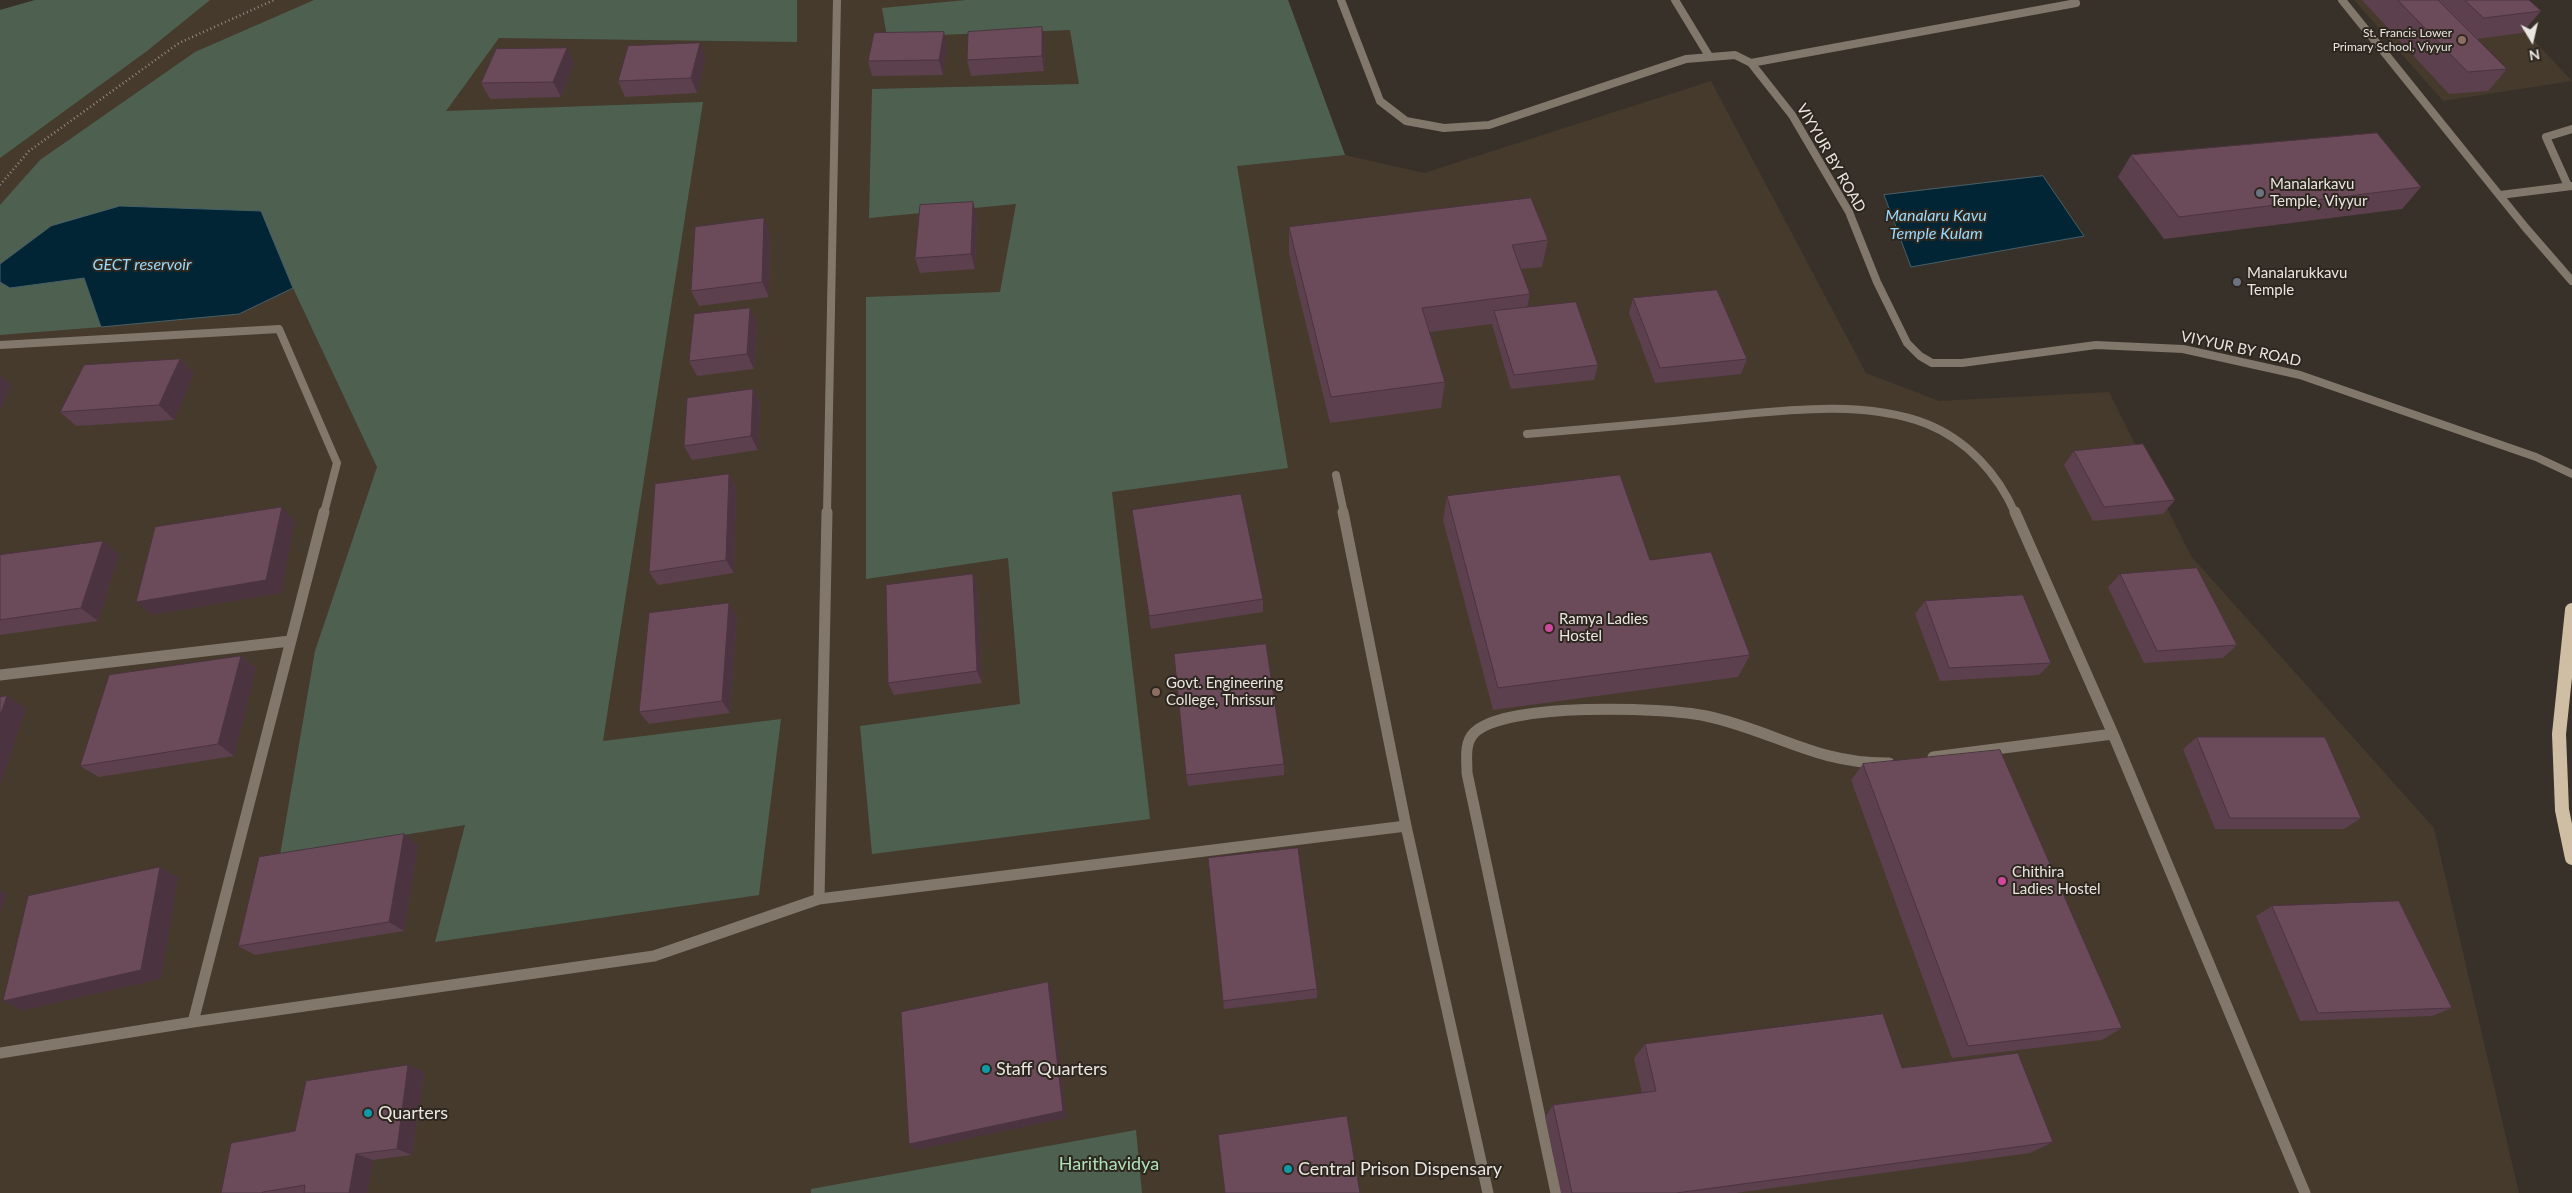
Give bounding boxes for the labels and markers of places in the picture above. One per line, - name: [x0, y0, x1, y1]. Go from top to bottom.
- place label: St. Francis Lower Primary School, Viyyur: [2333, 26, 2452, 54]
- marker: St. Francis Lower Primary School, Viyyur: [2456, 34, 2468, 46]
- place label: Manalarkavu Temple, Viyyur: [2270, 175, 2367, 210]
- marker: Manalarkavu Temple, Viyyur: [2254, 187, 2266, 199]
- place label: Manalarukkavu Temple: [2247, 264, 2347, 299]
- marker: Manalarukkavu Temple: [2231, 276, 2243, 288]
- place label: Ramya Ladies Hostel: [1559, 610, 1648, 645]
- marker: Ramya Ladies Hostel: [1543, 622, 1555, 634]
- place label: Govt. Engineering College, Thrissur: [1166, 674, 1283, 709]
- marker: Govt. Engineering College, Thrissur: [1150, 686, 1162, 698]
- place label: Chithira Ladies Hostel: [2012, 863, 2100, 898]
- marker: Chithira Ladies Hostel: [1996, 875, 2008, 887]
- place label: Staff Quarters: [996, 1058, 1107, 1080]
- marker: Staff Quarters: [980, 1063, 992, 1075]
- place label: Quarters: [378, 1102, 448, 1124]
- marker: Quarters: [362, 1107, 374, 1119]
- place label: Central Prison Dispensary: [1298, 1158, 1502, 1180]
- marker: Central Prison Dispensary: [1282, 1163, 1294, 1175]

